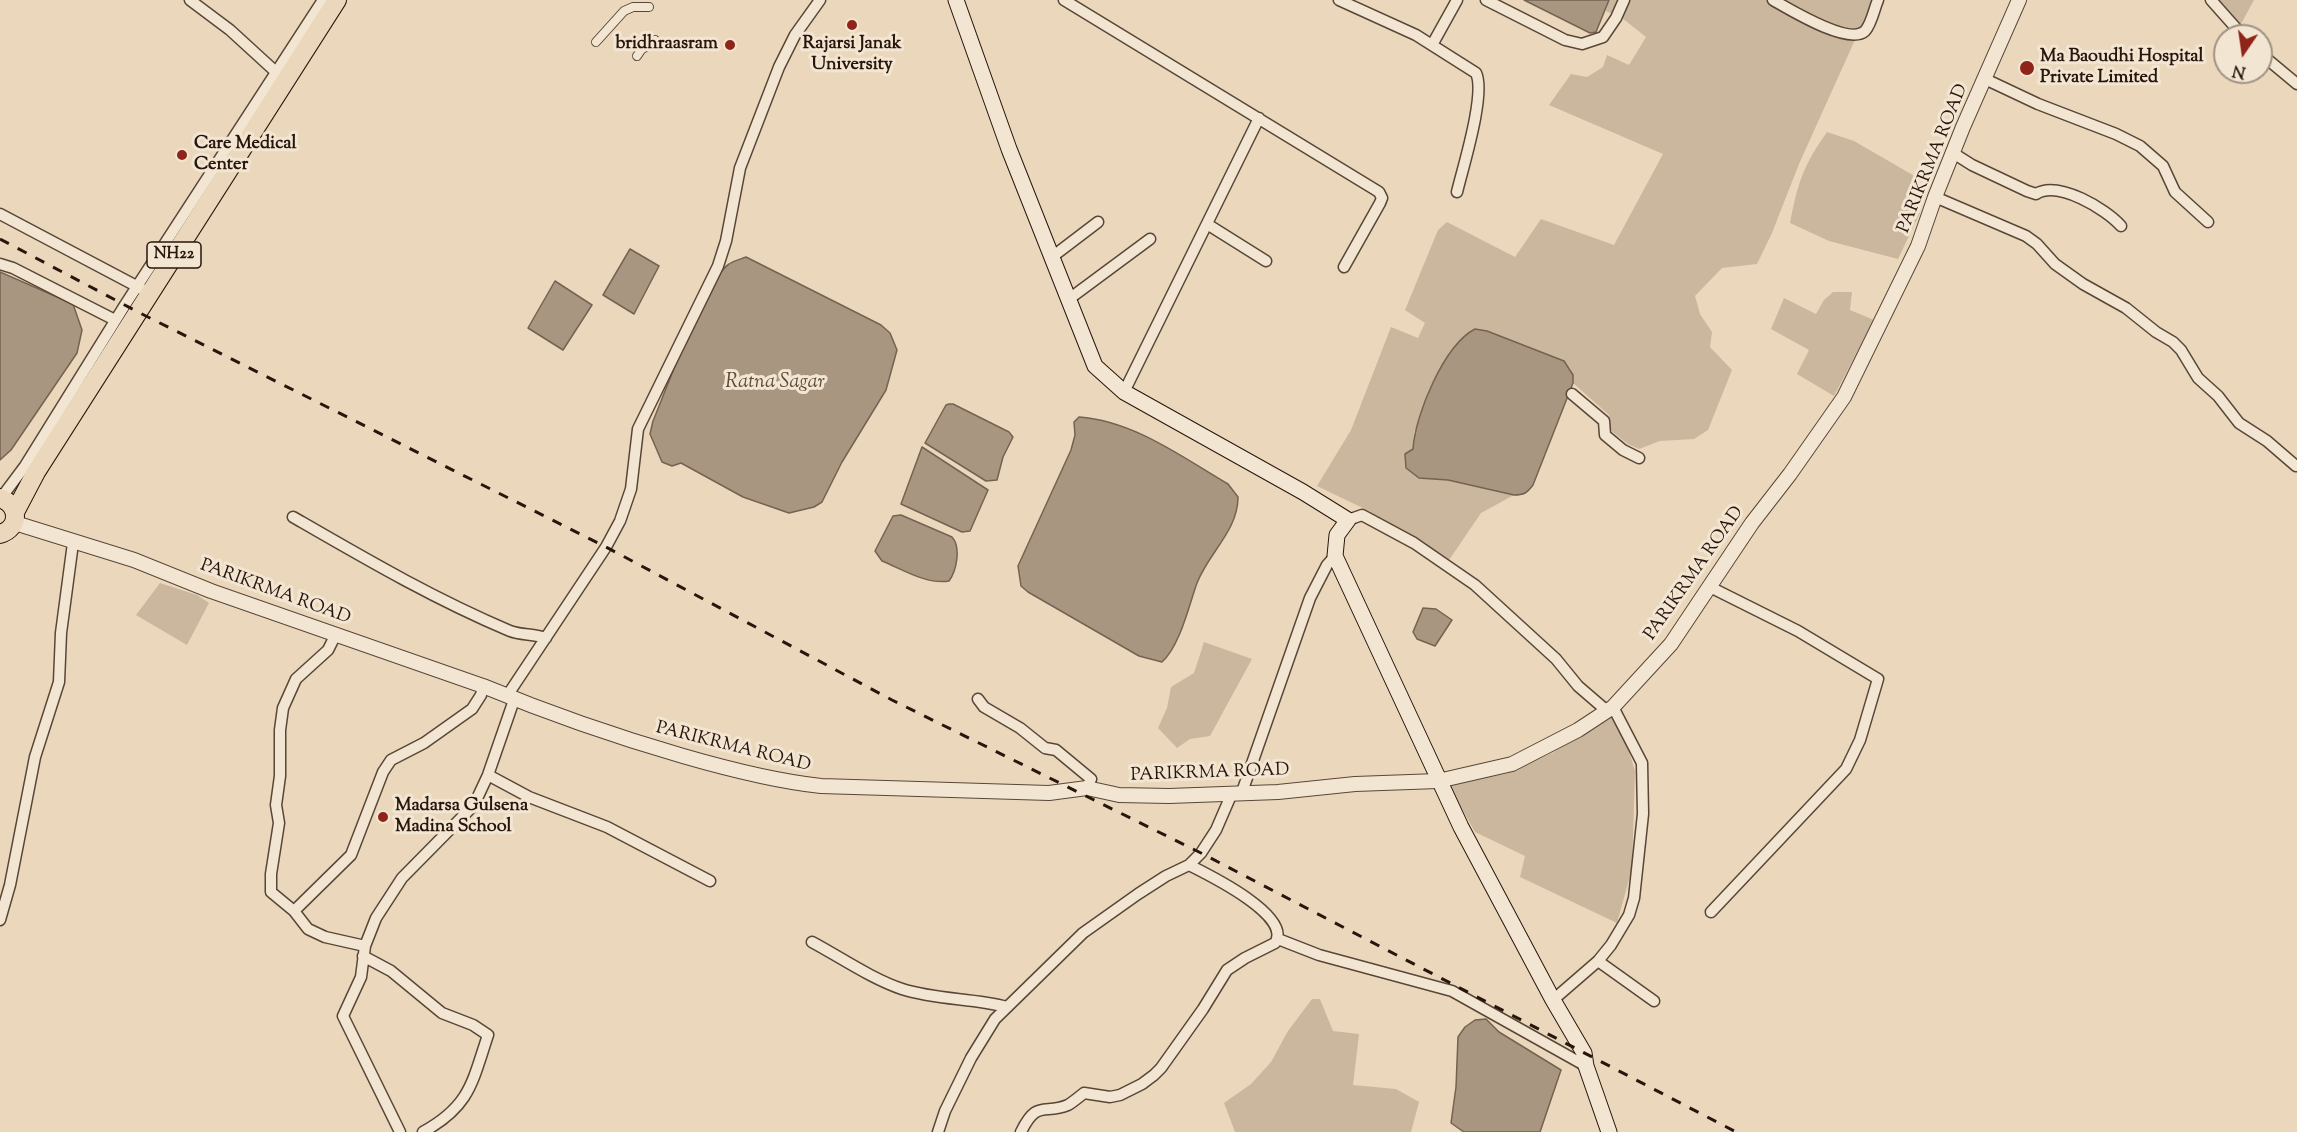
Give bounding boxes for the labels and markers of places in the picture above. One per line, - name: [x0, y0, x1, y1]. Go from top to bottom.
- marker: Rajarsi Janak University: [845, 18, 859, 32]
- place label: bridhraasram: [615, 34, 718, 56]
- place label: Rajarsi Janak University: [802, 34, 902, 76]
- marker: bridhraasram: [723, 38, 737, 52]
- place label: Ma Baoudhi Hospital Private Limited: [2040, 47, 2204, 90]
- marker: Ma Baoudhi Hospital Private Limited: [2018, 59, 2036, 77]
- place label: Care Medical Center: [194, 134, 297, 176]
- marker: Care Medical Center: [175, 148, 189, 162]
- place label: Madarsa Gulsena Madina School: [395, 796, 528, 838]
- marker: Madarsa Gulsena Madina School: [376, 810, 390, 824]

